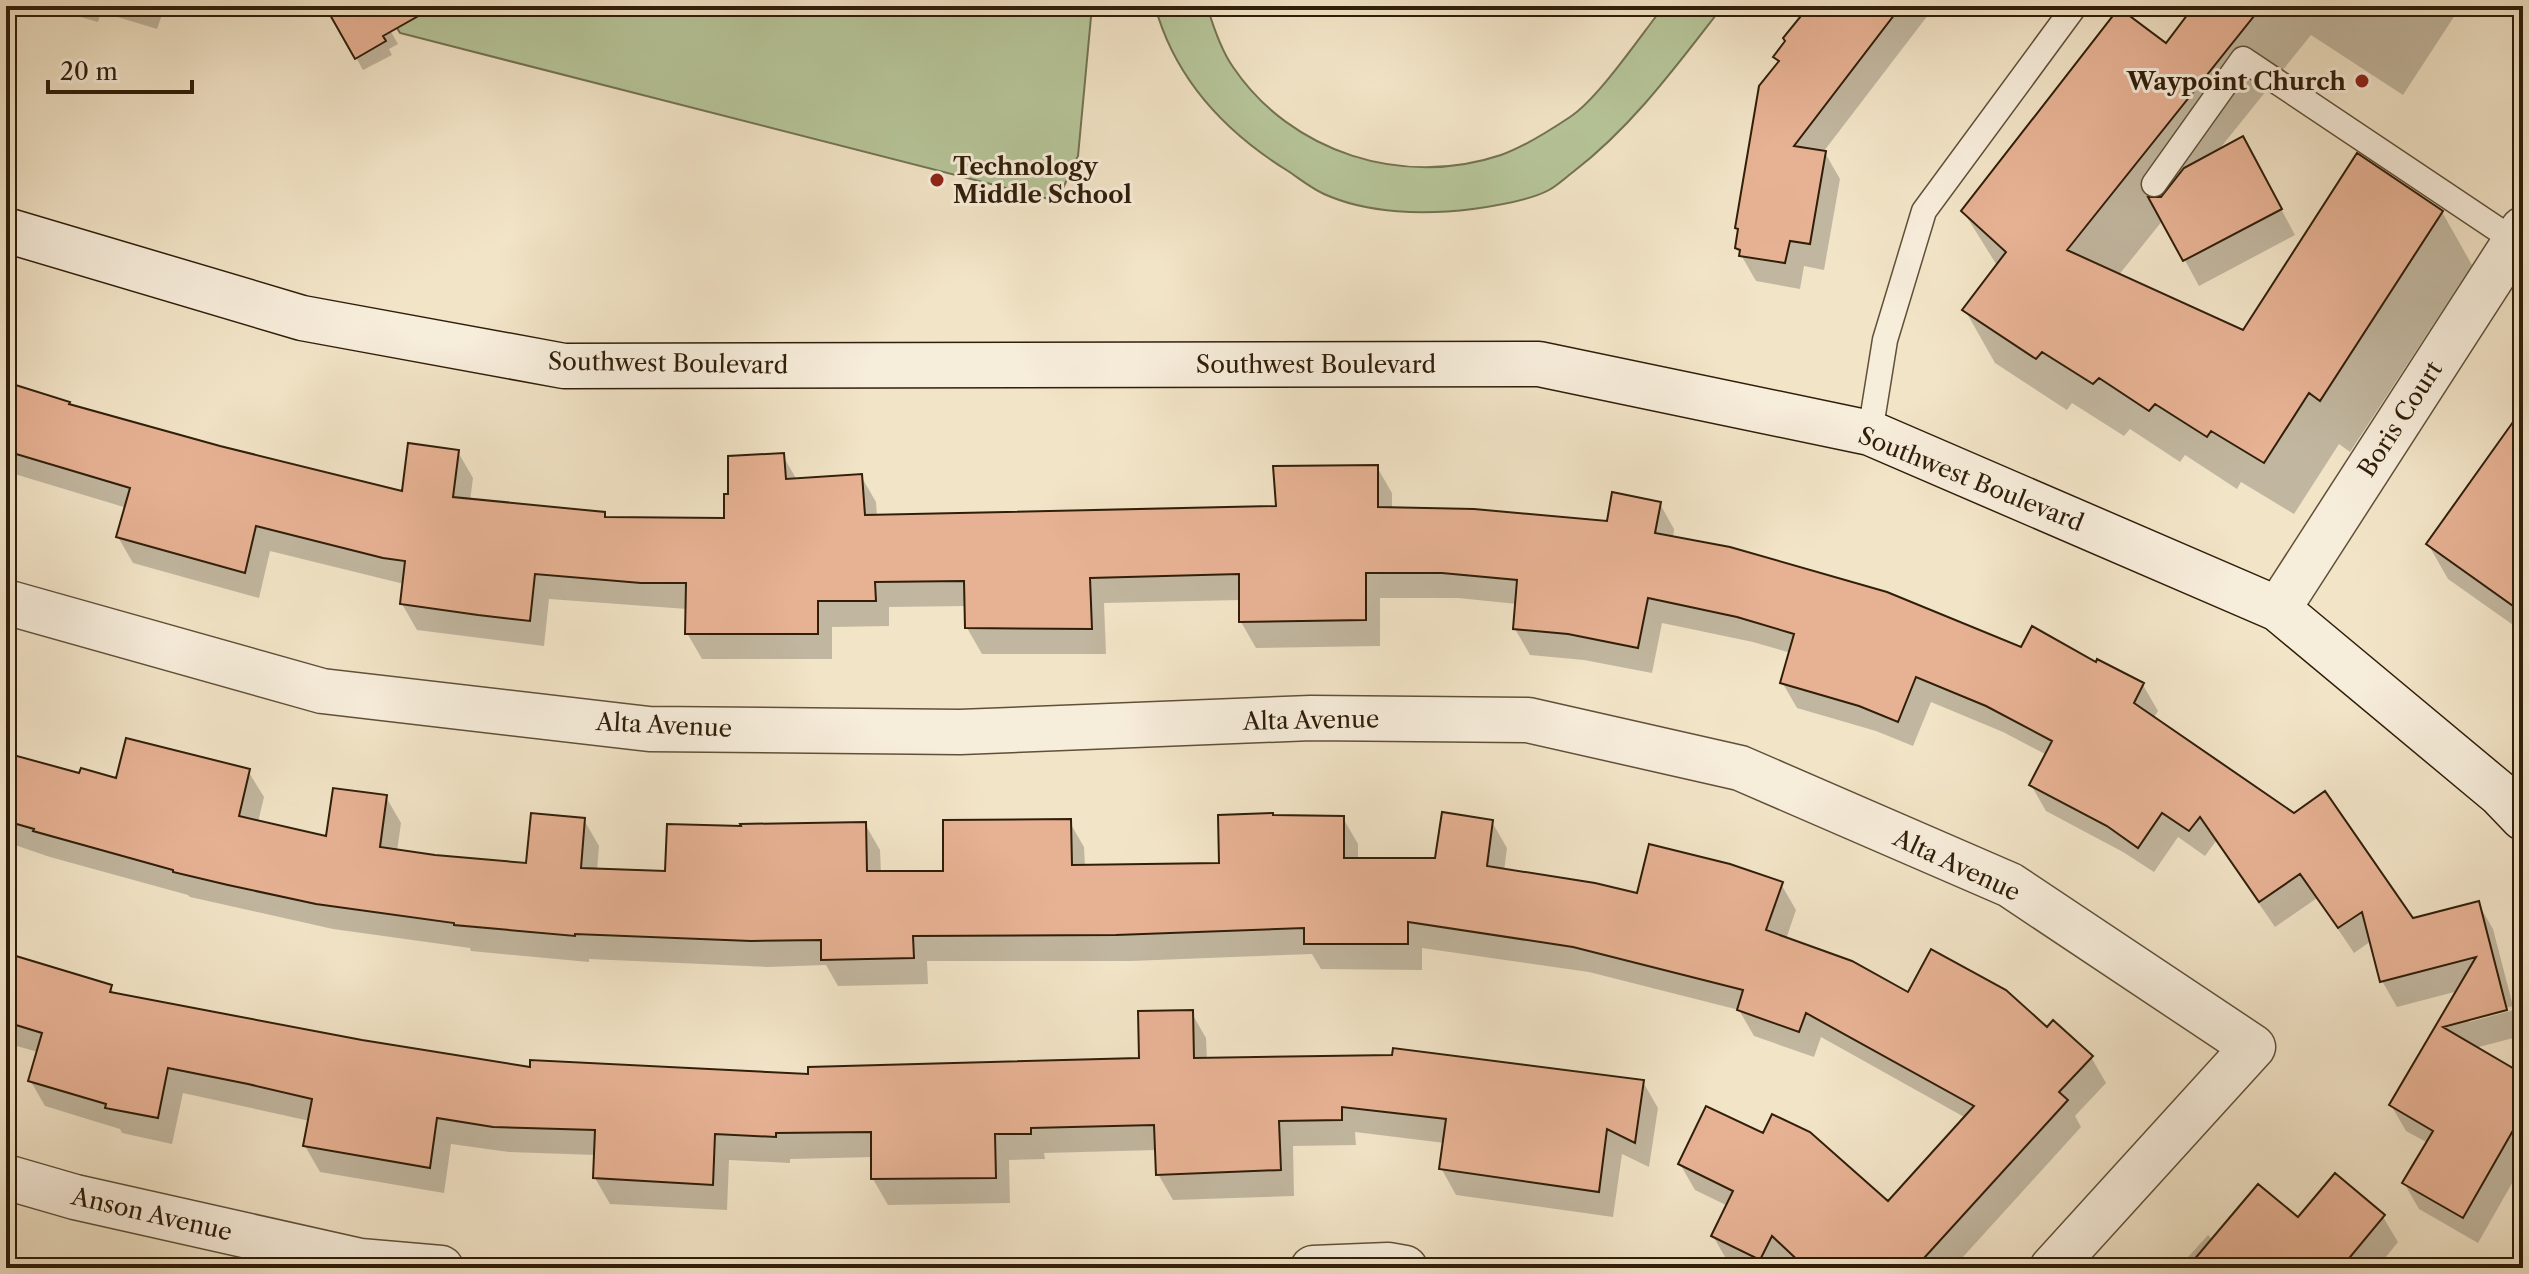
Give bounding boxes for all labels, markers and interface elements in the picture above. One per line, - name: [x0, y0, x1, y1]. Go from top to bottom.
- scale bar: [48, 44, 192, 94]
- text: 20 m: [60, 57, 118, 86]
- place label: Waypoint Church: [2126, 67, 2347, 96]
- marker: Waypoint Church: [2353, 72, 2371, 90]
- place label: Technology Middle School: [953, 152, 1132, 209]
- marker: Technology Middle School: [928, 171, 946, 189]
- street label: Southwest Boulevard: [548, 346, 789, 380]
- street label: Southwest Boulevard: [1196, 350, 1437, 379]
- street label: Boris Court: [2352, 355, 2448, 482]
- street label: Southwest Boulevard: [1854, 421, 2088, 538]
- street label: Alta Avenue: [1241, 704, 1380, 736]
- street label: Alta Avenue: [594, 707, 733, 743]
- street label: Alta Avenue: [1888, 823, 2025, 907]
- street label: Anson Avenue: [68, 1181, 235, 1247]

